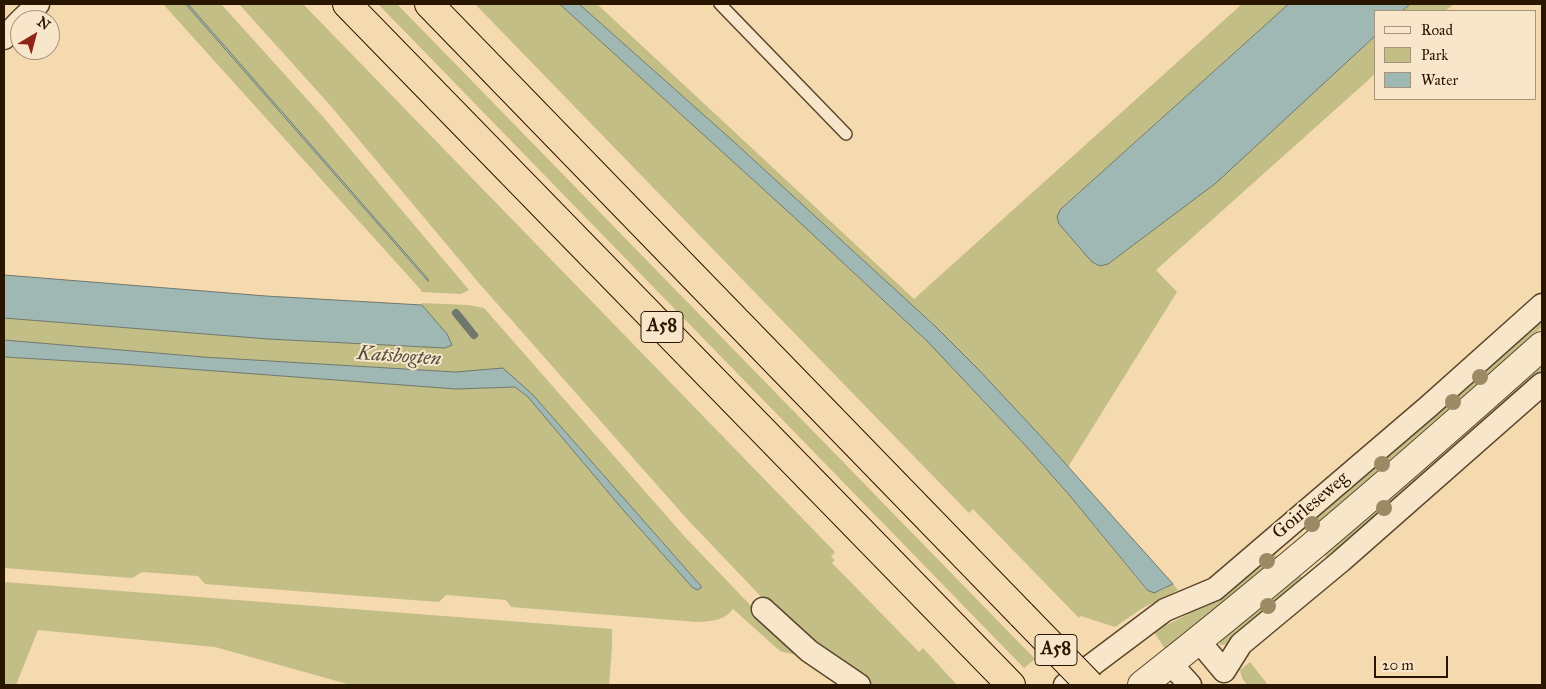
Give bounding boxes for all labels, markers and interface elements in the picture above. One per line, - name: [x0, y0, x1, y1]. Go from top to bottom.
- north arrow: [10, 10, 60, 60]
- legend: [1374, 10, 1536, 100]
- text: N: [34, 13, 54, 34]
- text: Road: [1421, 21, 1453, 39]
- text: Park: [1421, 46, 1448, 64]
- text: Water: [1421, 71, 1458, 89]
- road number: A58: [641, 312, 683, 342]
- water label: Katsbogten: [356, 342, 442, 372]
- street label: Goirleseweg: [1268, 467, 1354, 545]
- road number: A58: [1035, 634, 1077, 666]
- scale bar: [1376, 646, 1450, 678]
- text: 20 m: [1382, 656, 1414, 674]

